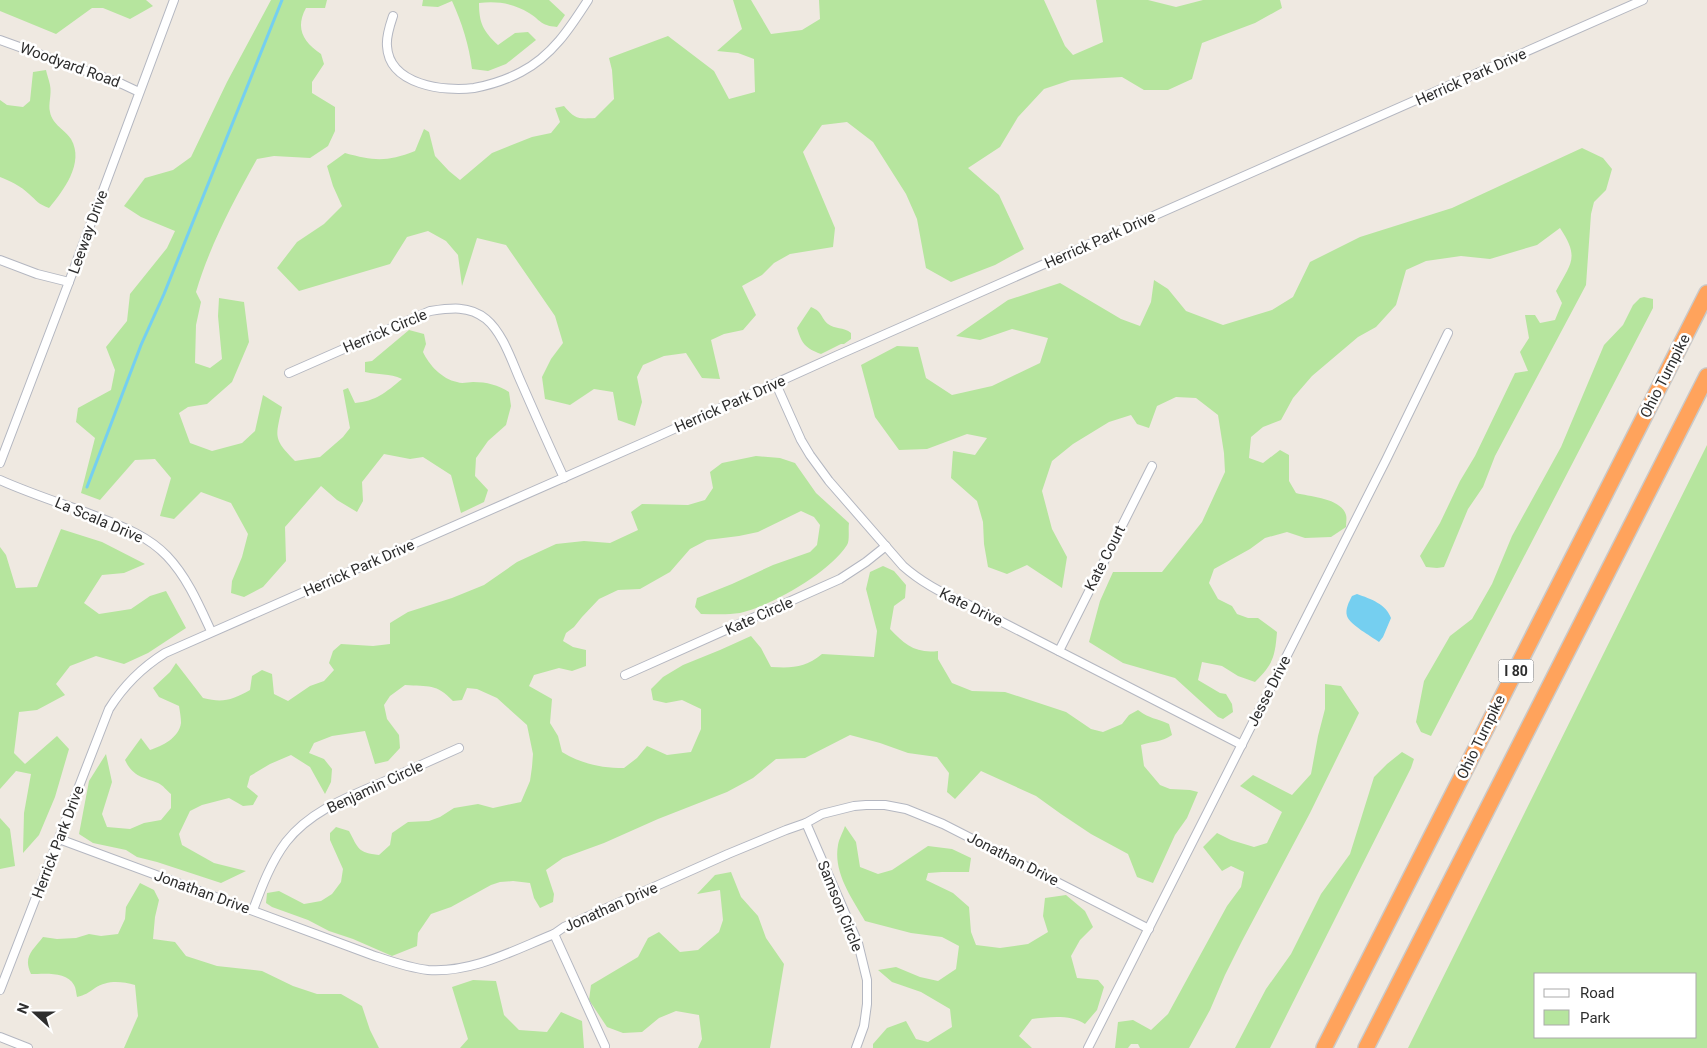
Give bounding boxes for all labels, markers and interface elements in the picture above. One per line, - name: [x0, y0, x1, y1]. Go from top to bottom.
- street label: Woodyard Road: [17, 39, 123, 91]
- street label: Herrick Park Drive: [1413, 45, 1529, 109]
- street label: Leeway Drive: [65, 188, 111, 276]
- street label: Herrick Park Drive: [1042, 208, 1158, 272]
- street label: Herrick Circle: [340, 305, 430, 357]
- street label: Ohio Turnpike: [1636, 331, 1694, 421]
- street label: Herrick Park Drive: [672, 372, 788, 436]
- street label: La Scala Drive: [52, 493, 146, 547]
- street label: Kate Court: [1081, 522, 1129, 594]
- street label: Herrick Park Drive: [301, 536, 417, 600]
- street label: Kate Drive: [937, 584, 1005, 630]
- street label: Kate Circle: [722, 593, 796, 639]
- street label: Jesse Drive: [1243, 653, 1295, 729]
- road number: I 80: [1498, 659, 1534, 682]
- street label: Ohio Turnpike: [1453, 692, 1509, 782]
- street label: Benjamin Circle: [324, 757, 426, 817]
- street label: Herrick Park Drive: [28, 783, 88, 901]
- street label: Jonathan Drive: [964, 828, 1062, 890]
- street label: Samson Circle: [814, 858, 866, 954]
- street label: Jonathan Drive: [152, 866, 252, 918]
- street label: Jonathan Drive: [562, 878, 661, 936]
- legend: [1534, 973, 1697, 1038]
- text: Road: [1580, 984, 1614, 1002]
- north arrow: [10, 988, 60, 1038]
- text: N: [14, 1001, 32, 1016]
- text: Park: [1580, 1009, 1611, 1027]

